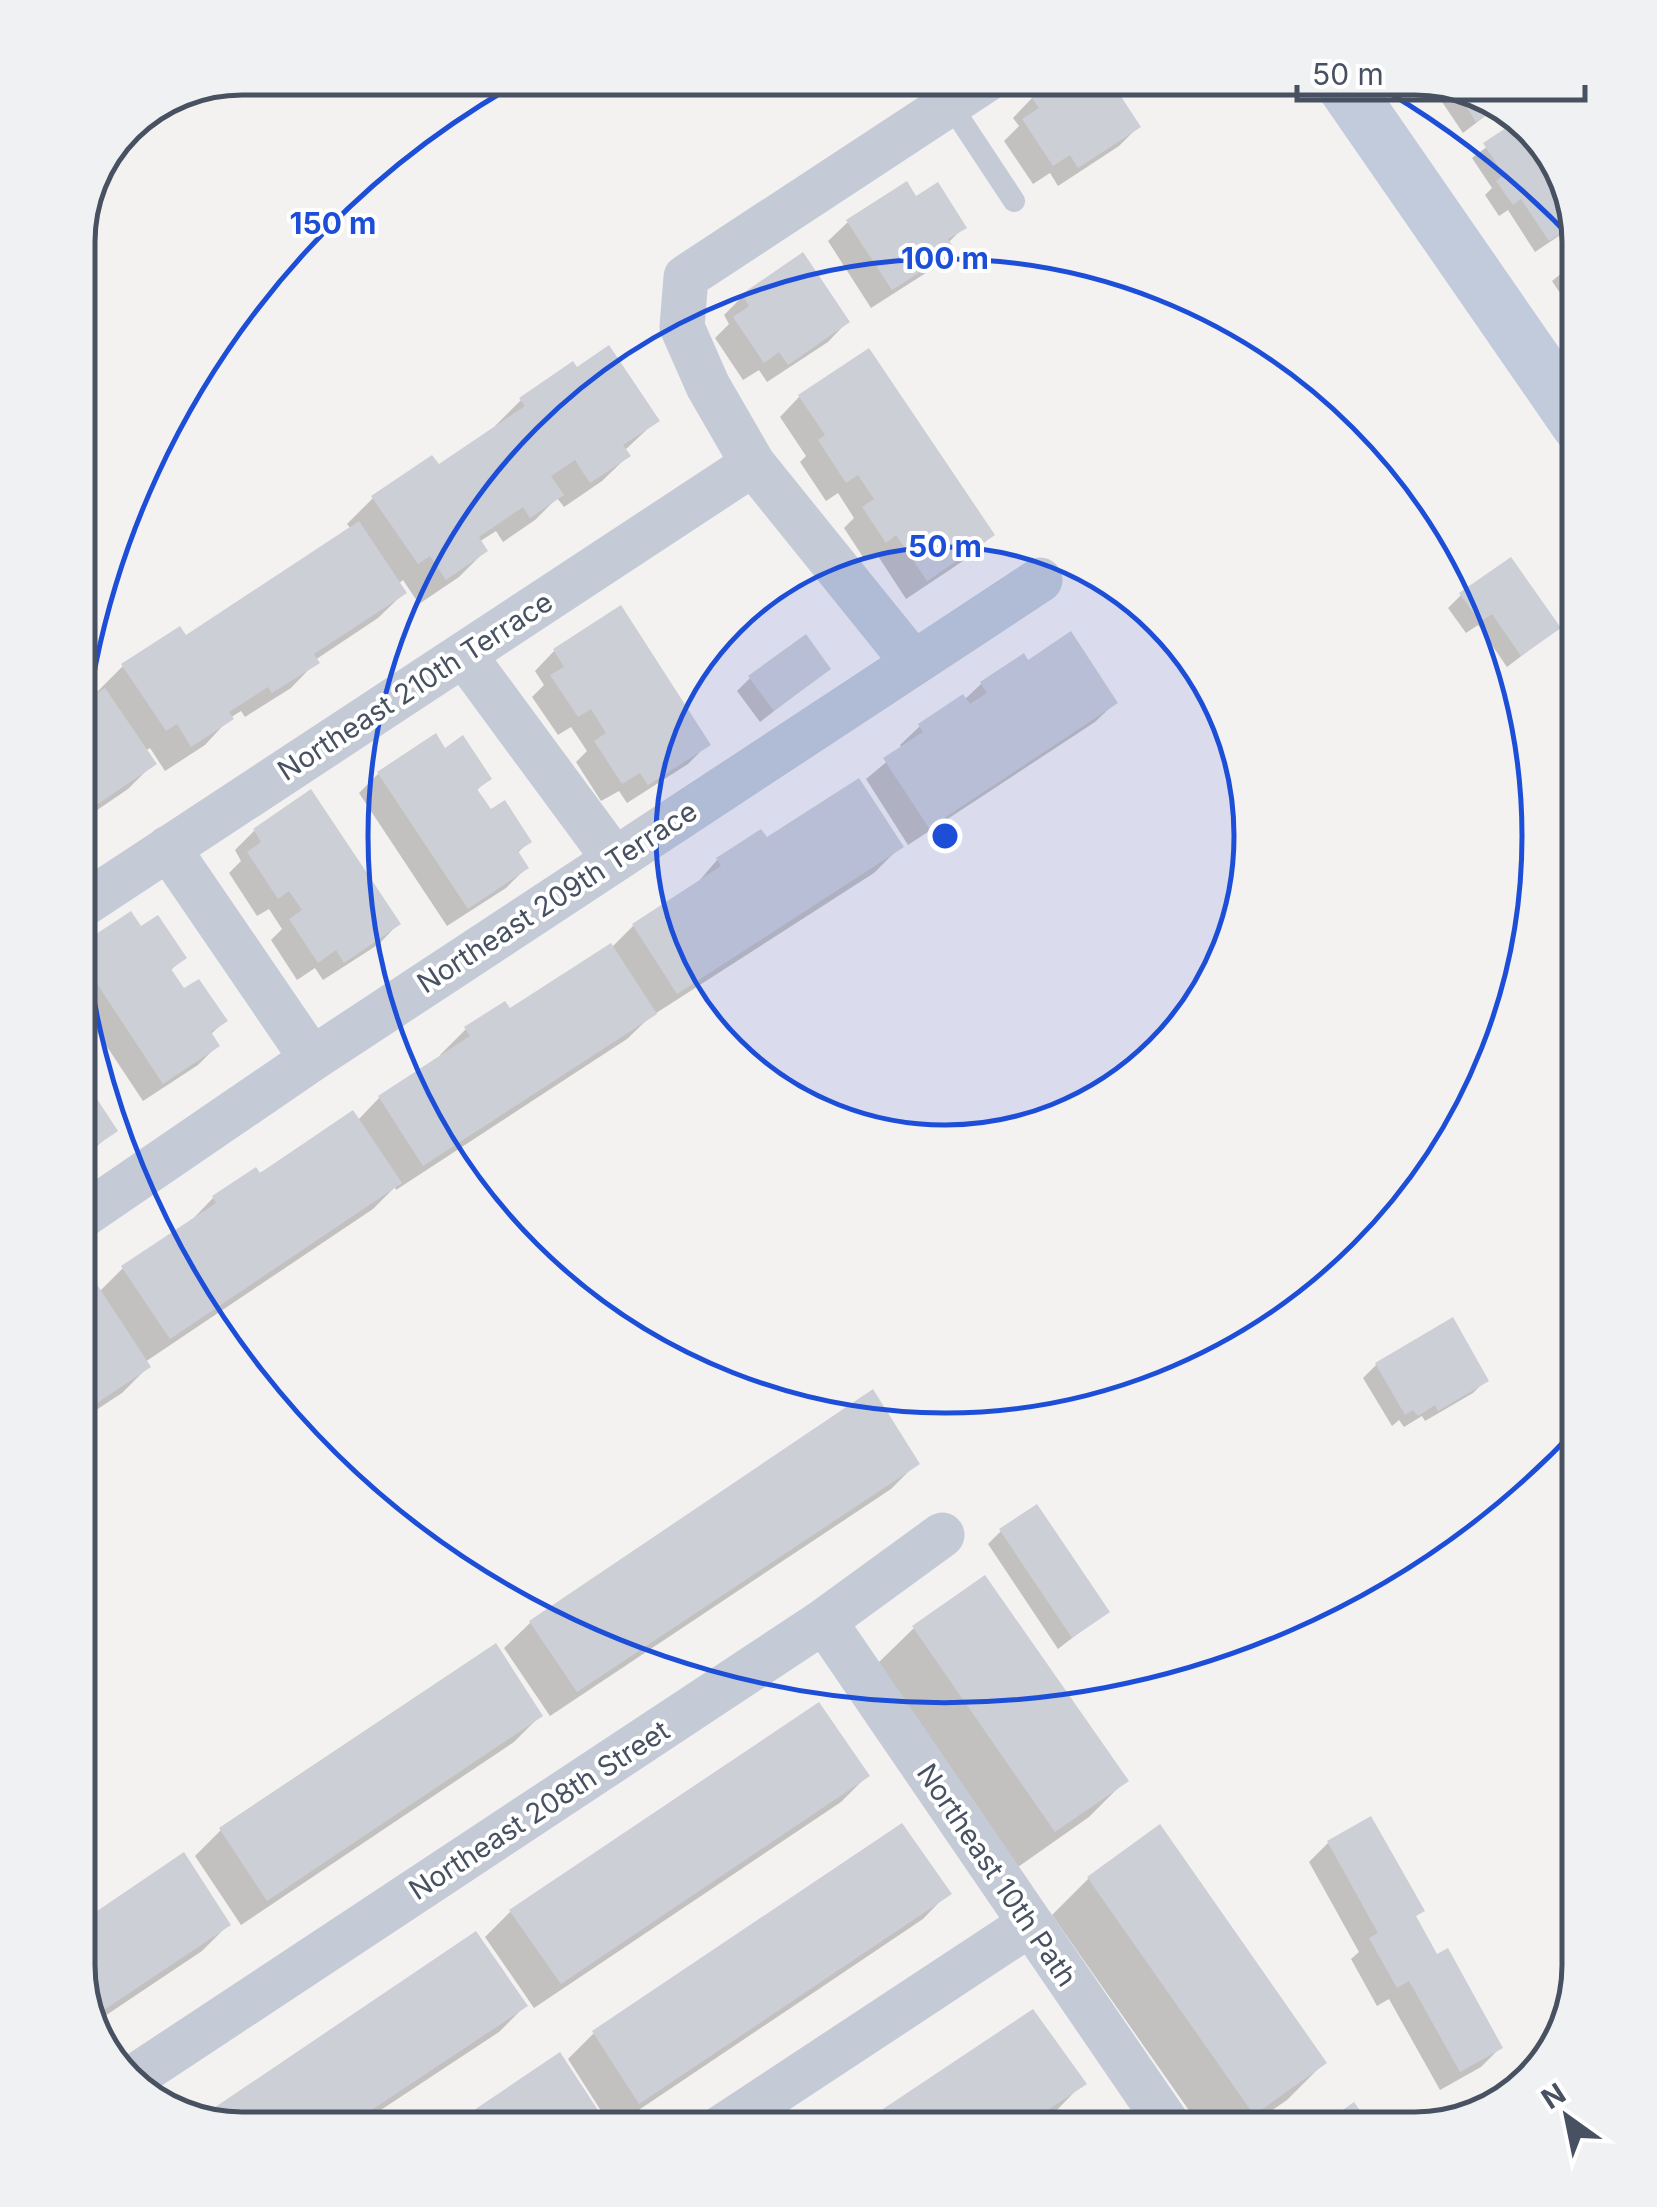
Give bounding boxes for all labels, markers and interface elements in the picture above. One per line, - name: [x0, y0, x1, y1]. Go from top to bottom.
- scale bar: [1297, 40, 1584, 102]
- text: 50 m: [1312, 56, 1384, 92]
- text: 150 m: [290, 205, 376, 241]
- text: 100 m: [901, 240, 989, 276]
- text: 50 m: [908, 528, 982, 564]
- street label: Northeast 210th Terrace: [271, 584, 559, 788]
- street label: Northeast 209th Terrace: [411, 794, 703, 1000]
- centre of rings: [927, 818, 963, 854]
- street label: Northeast 208th Street: [403, 1713, 675, 1907]
- street label: Northeast 10th Path: [910, 1757, 1084, 1993]
- north arrow: [1517, 2067, 1617, 2167]
- text: N: [1535, 2076, 1572, 2116]

